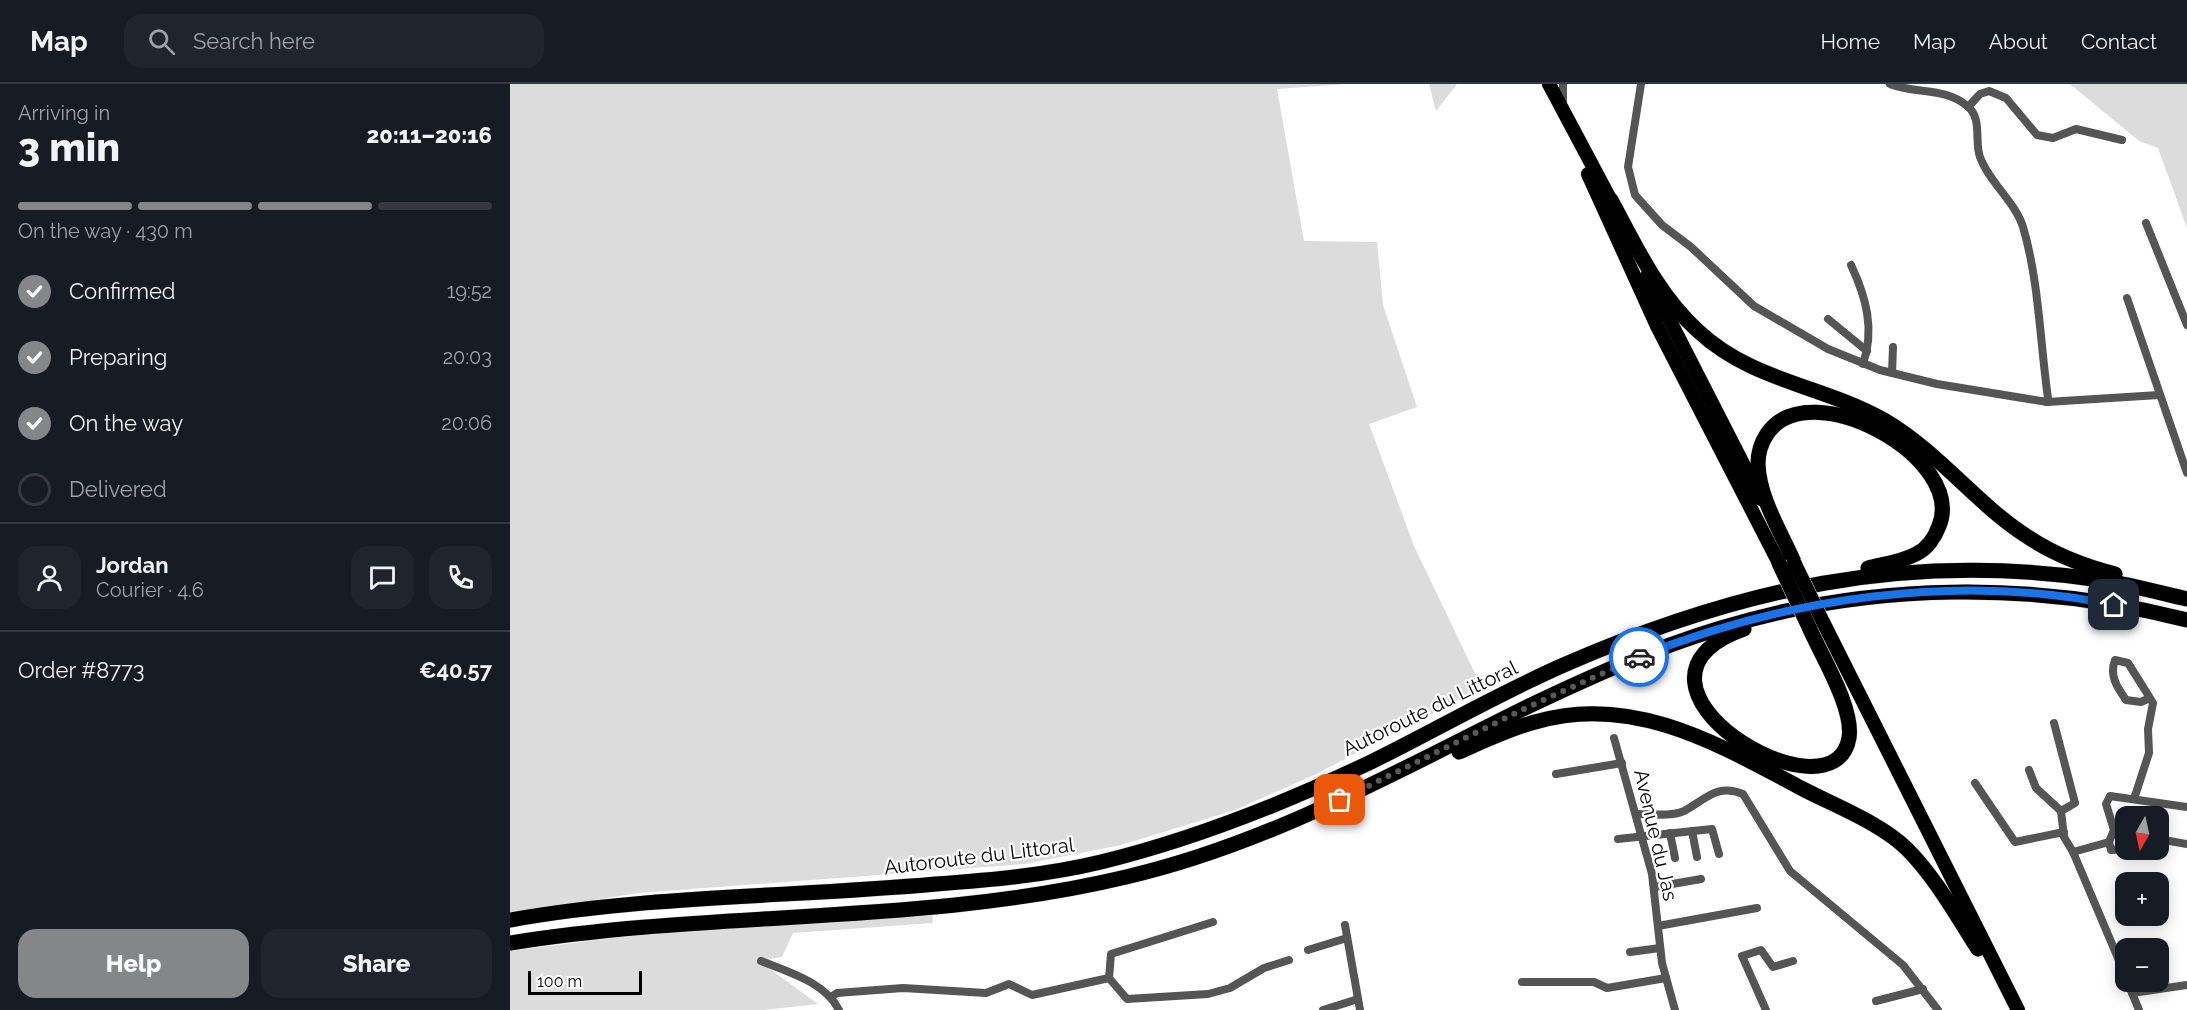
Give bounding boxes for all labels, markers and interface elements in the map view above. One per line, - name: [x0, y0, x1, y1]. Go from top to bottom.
- search box: [124, 14, 544, 68]
- text: Map: [30, 25, 88, 58]
- icon: search: [145, 25, 178, 58]
- text: Search here: [193, 28, 315, 54]
- text: Home: [1821, 29, 1880, 54]
- text: Map: [1913, 29, 1956, 54]
- text: About: [1989, 29, 2048, 54]
- text: Contact: [2081, 29, 2157, 54]
- text: Arriving in: [18, 101, 110, 125]
- text: 20:11–20:16: [366, 122, 492, 148]
- text: 3 min: [18, 124, 120, 170]
- text: On the way · 430 m: [18, 219, 193, 243]
- icon: check: [18, 275, 51, 308]
- text: Confirmed: [69, 278, 176, 304]
- text: 19:52: [447, 279, 492, 303]
- icon: check: [18, 341, 51, 374]
- text: Preparing: [69, 344, 167, 370]
- text: 20:03: [443, 345, 492, 369]
- icon: check: [18, 407, 51, 440]
- text: On the way: [69, 410, 183, 436]
- text: 20:06: [441, 411, 492, 435]
- text: Delivered: [69, 476, 167, 502]
- button: person: [18, 546, 81, 609]
- button: chat: [351, 546, 414, 609]
- button: phone: [429, 546, 492, 609]
- text: Jordan: [96, 552, 168, 578]
- text: Courier · 4.6: [96, 578, 204, 602]
- pin: [2088, 579, 2139, 630]
- icon: home: [2097, 588, 2130, 621]
- courier: [1609, 627, 1669, 687]
- icon: car: [1623, 641, 1656, 674]
- street label: Autoroute du Littoral: [1339, 655, 1522, 761]
- text: Order #8773: [18, 657, 145, 683]
- text: €40.57: [419, 657, 492, 683]
- street label: Avenue du Jas: [1629, 767, 1683, 903]
- pin: [1314, 774, 1365, 825]
- icon: bag: [1323, 783, 1356, 816]
- north arrow: [2115, 806, 2169, 860]
- map controls: [2115, 806, 2169, 992]
- street label: Autoroute du Littoral: [883, 832, 1076, 880]
- button: +: [2115, 872, 2169, 926]
- button: Help: [18, 929, 249, 998]
- button: Share: [261, 929, 492, 998]
- button: −: [2115, 938, 2169, 992]
- scale bar: [528, 968, 642, 996]
- text: 100 m: [537, 972, 582, 991]

